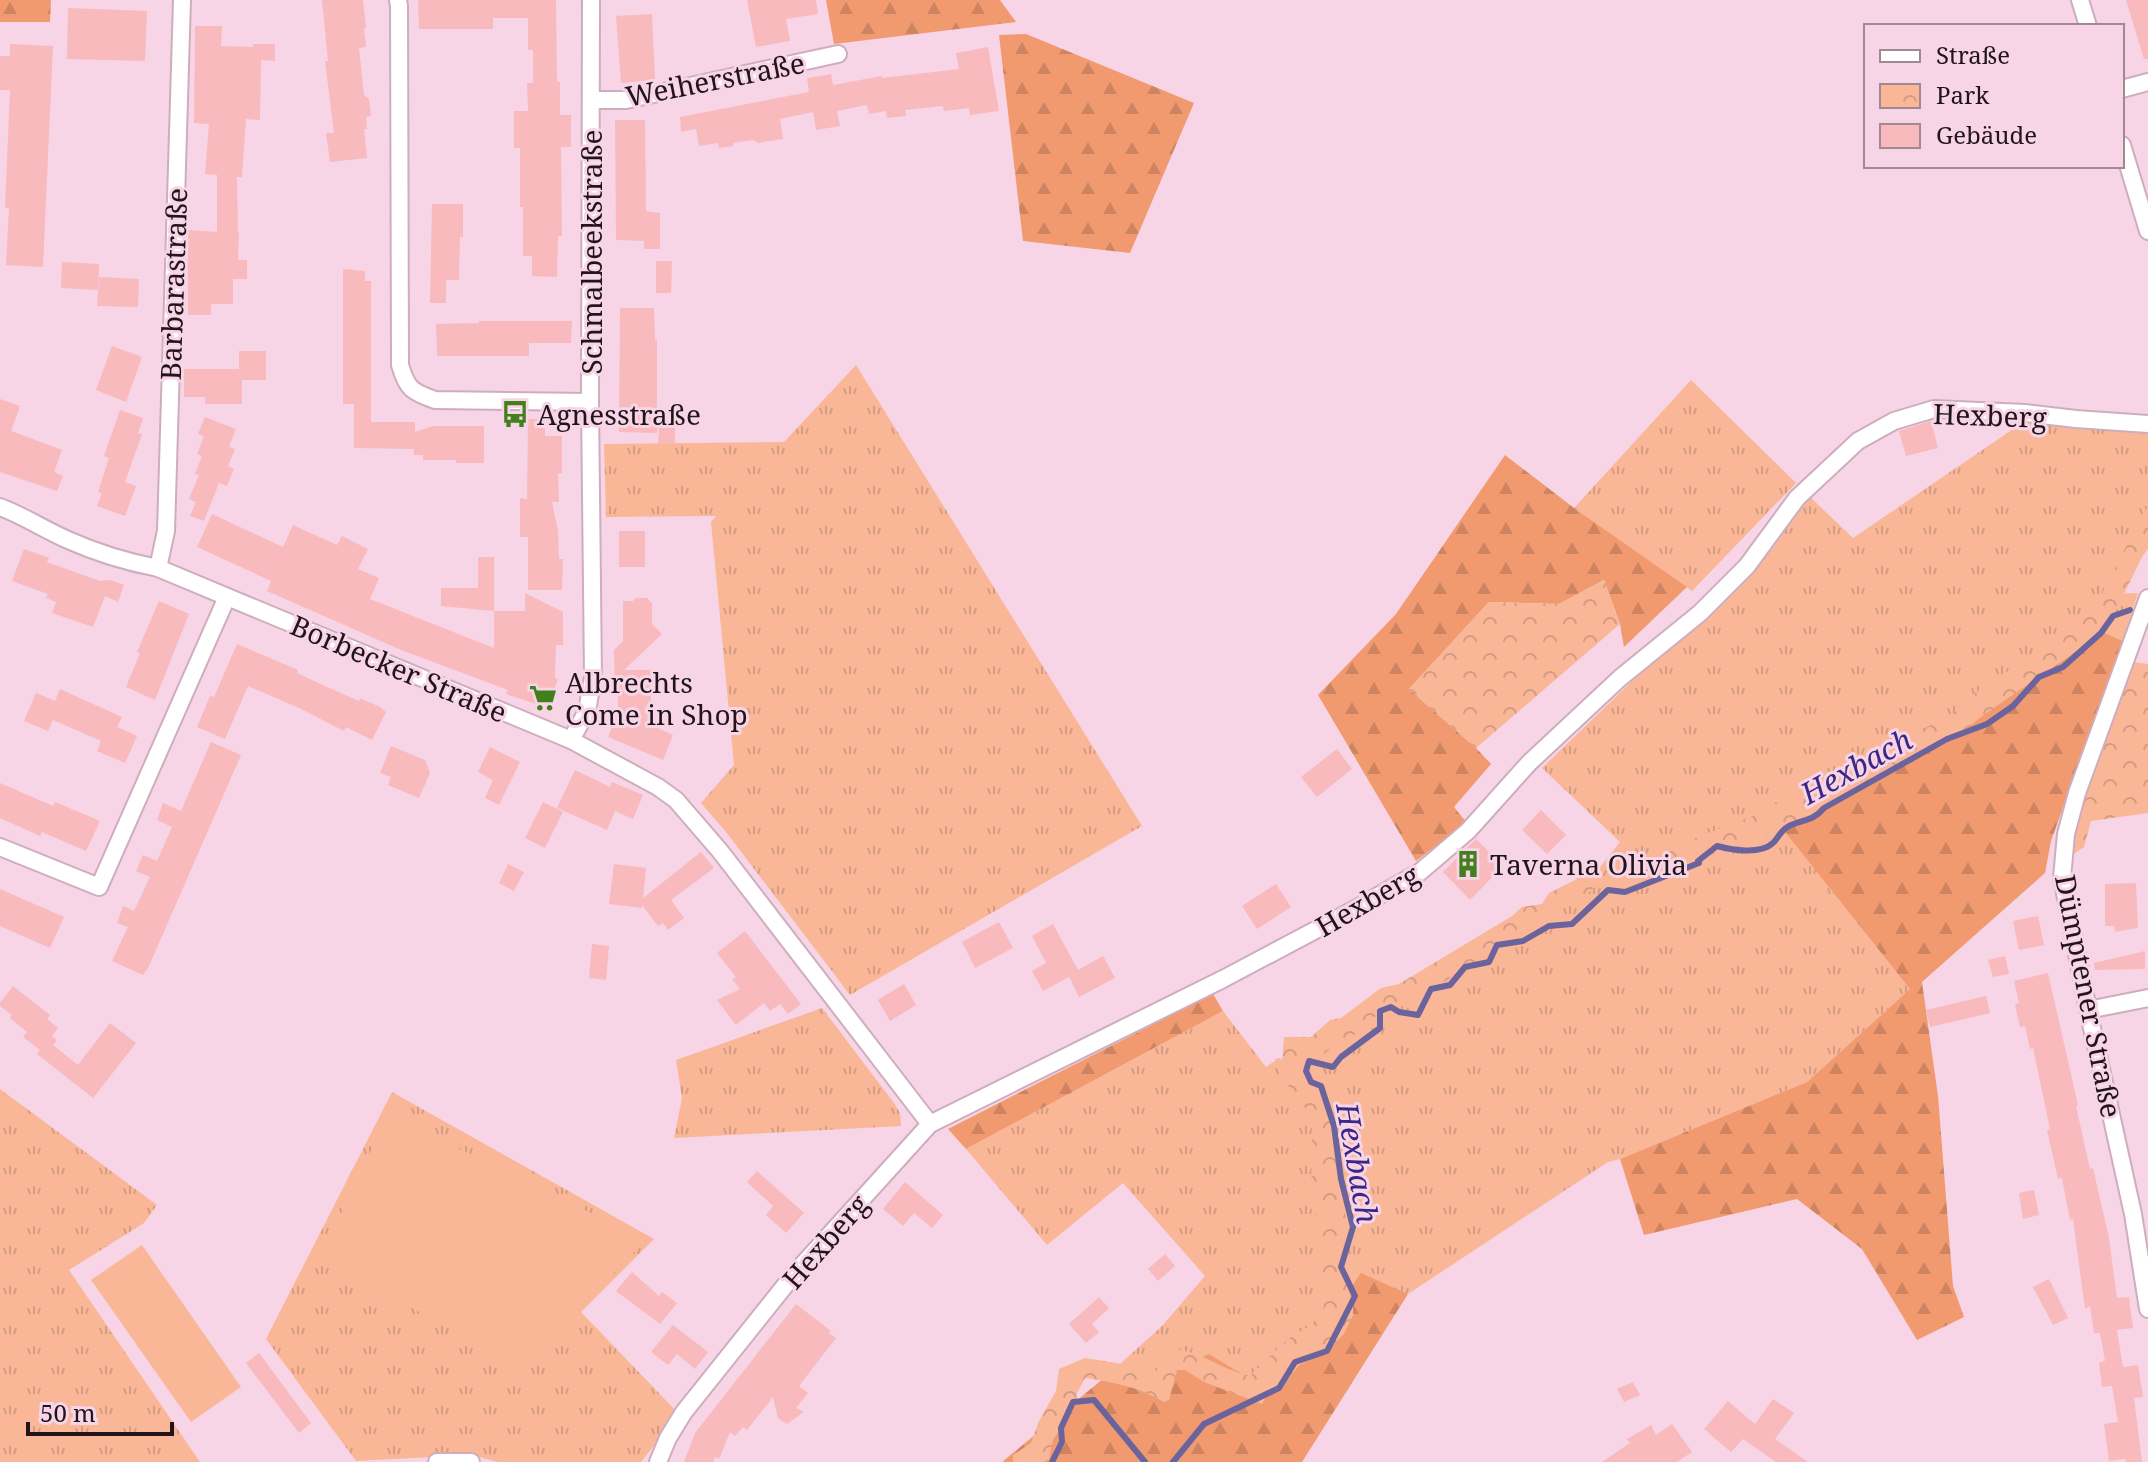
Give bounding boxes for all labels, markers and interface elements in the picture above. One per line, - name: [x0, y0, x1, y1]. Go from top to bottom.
- legend: [1864, 24, 2124, 168]
- text: Straße: [1936, 38, 2010, 71]
- street label: Weiherstraße: [622, 43, 808, 115]
- text: Park: [1936, 78, 1990, 111]
- text: Gebäude: [1936, 118, 2037, 151]
- street label: Schmalbeekstraße: [572, 129, 610, 375]
- street label: Barbarastraße: [151, 187, 195, 381]
- street label: Hexberg: [1932, 394, 2048, 436]
- place label: Agnesstraße: [537, 395, 701, 433]
- bus stop icon: Agnesstraße: [500, 399, 530, 429]
- street label: Borbecker Straße: [285, 605, 513, 731]
- place label: Albrechts Come in Shop: [565, 663, 748, 733]
- supermarket icon: Albrechts Come in Shop: [528, 683, 558, 713]
- water label: Hexbach: [1792, 719, 1919, 814]
- place label: Taverna Olivia: [1490, 845, 1687, 883]
- building icon: Taverna Olivia: [1453, 849, 1483, 879]
- street label: Hexberg: [1308, 855, 1426, 945]
- street label: Dümptener Straße: [2047, 871, 2131, 1121]
- water label: Hexbach: [1327, 1098, 1389, 1227]
- street label: Hexberg: [773, 1186, 877, 1296]
- scale bar: [28, 1386, 172, 1436]
- text: 50 m: [40, 1396, 96, 1429]

